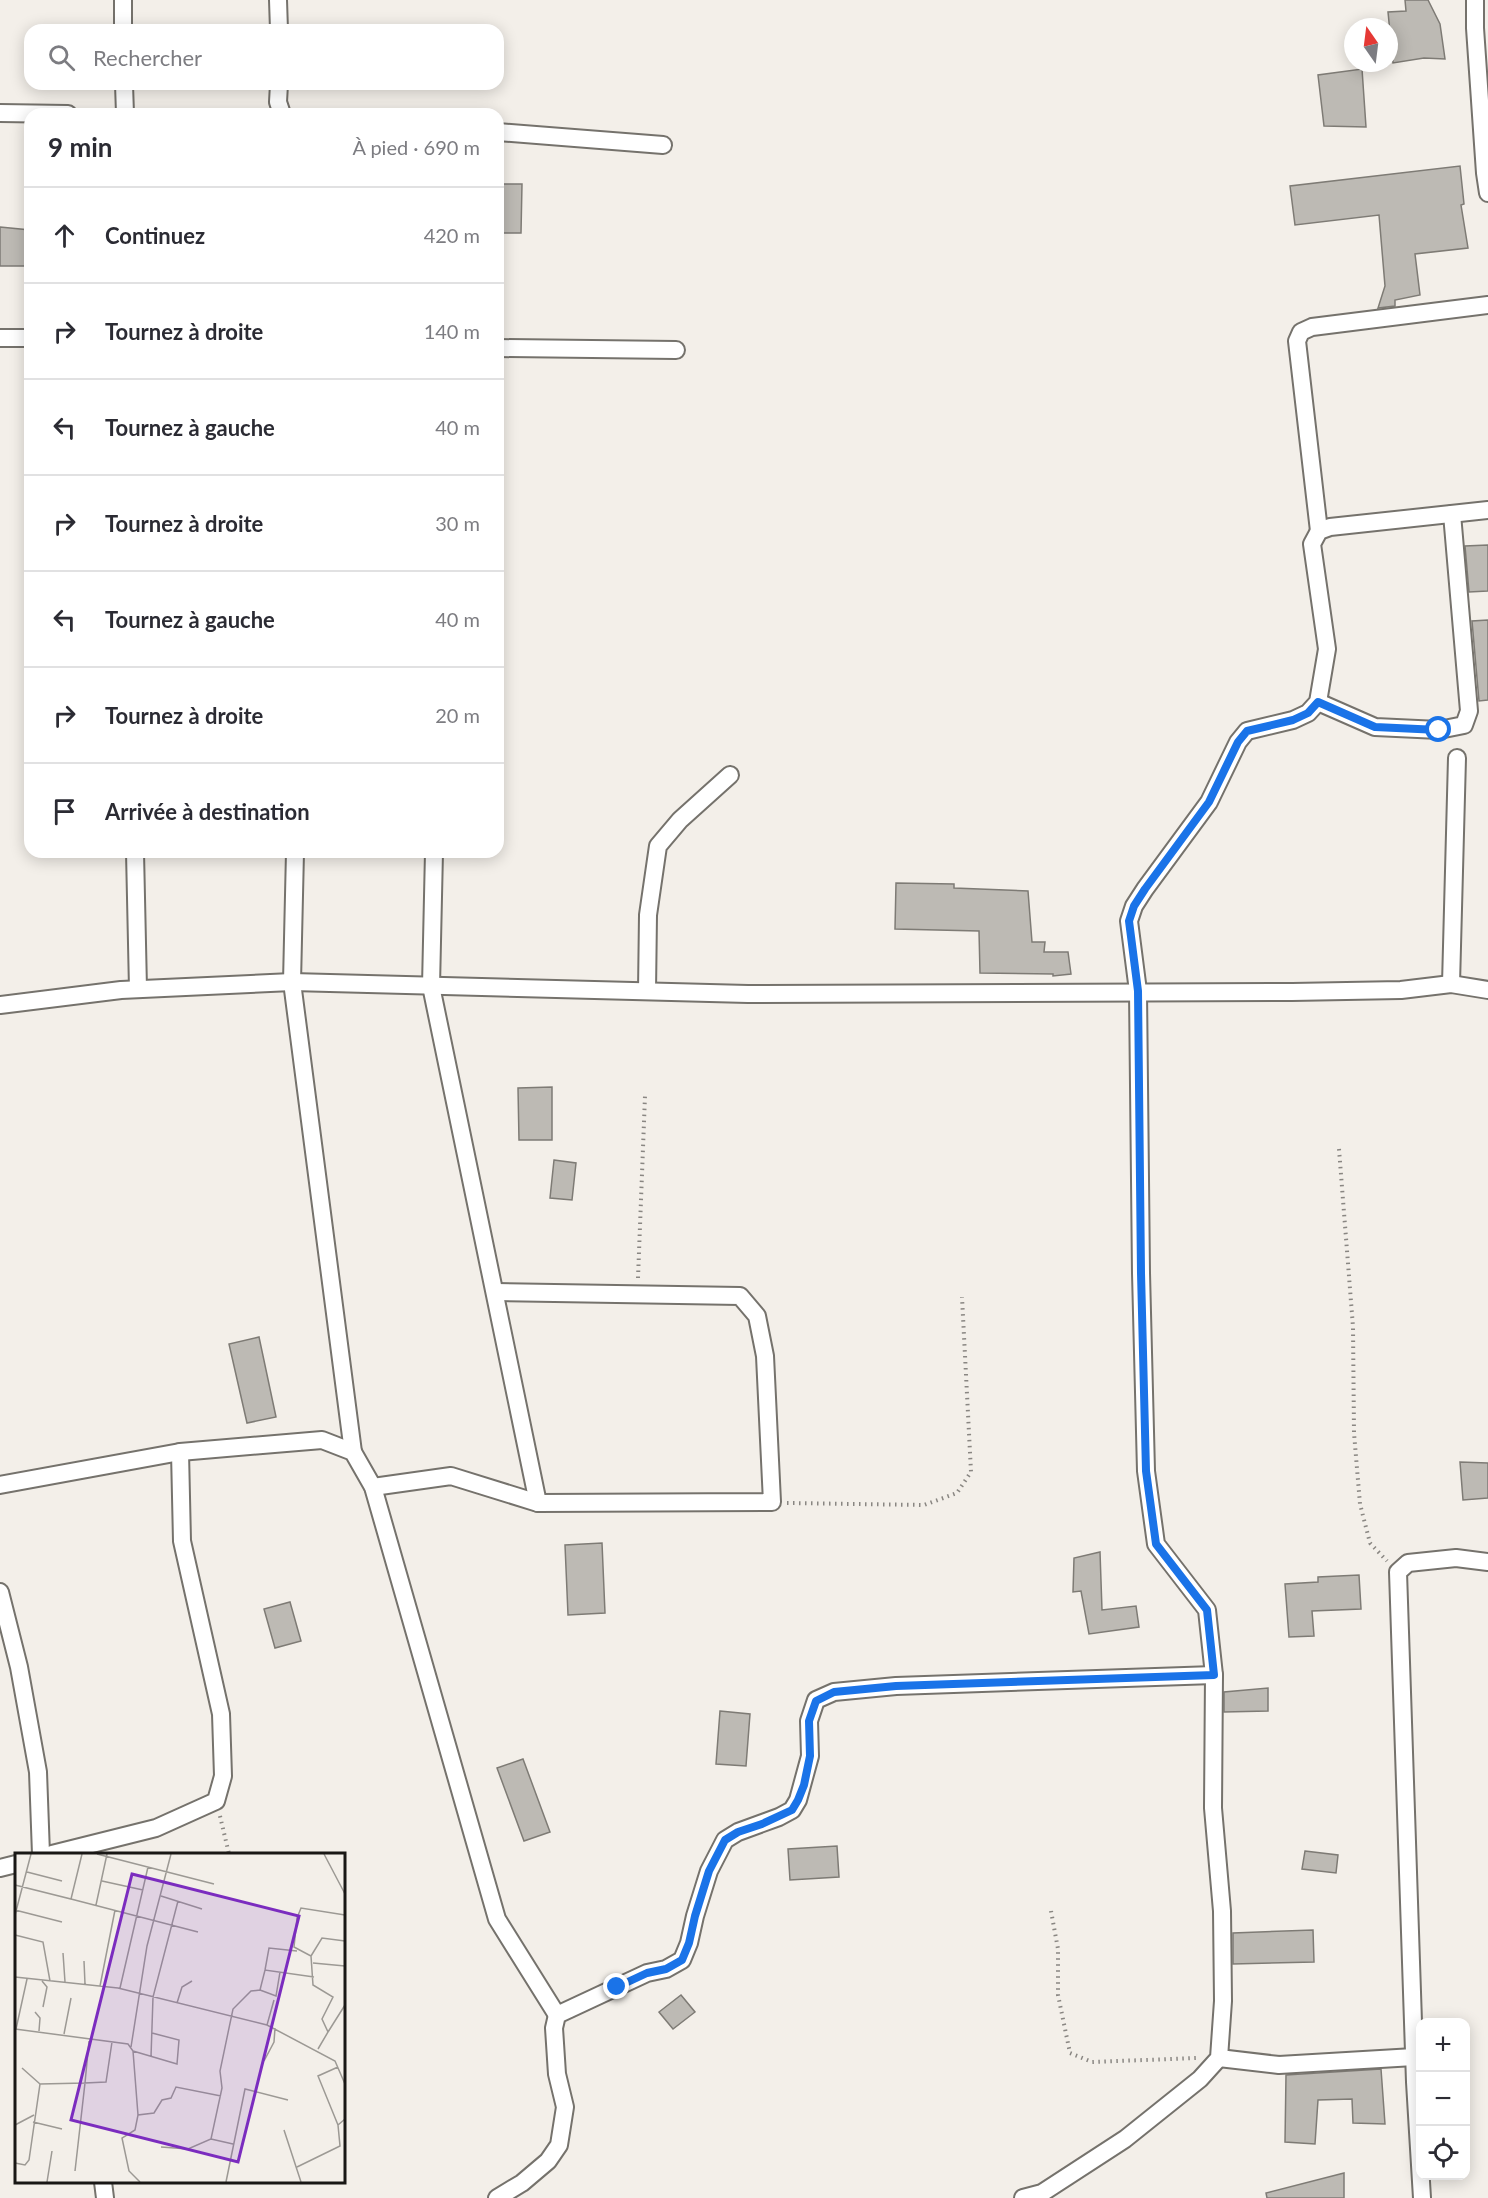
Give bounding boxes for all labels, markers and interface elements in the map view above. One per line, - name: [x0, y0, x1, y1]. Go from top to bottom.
- north arrow: [1344, 18, 1398, 72]
- search box: [24, 24, 504, 90]
- icon: search: [45, 41, 78, 74]
- text: Rechercher: [93, 44, 202, 71]
- text: 9 min: [48, 131, 112, 163]
- text: À pied · 690 m: [352, 135, 480, 159]
- icon: ahead: [48, 219, 81, 252]
- text: Continuez: [105, 222, 205, 249]
- text: 420 m: [424, 223, 480, 247]
- icon: right: [48, 315, 81, 348]
- text: Tournez à droite: [105, 318, 263, 345]
- text: 140 m: [424, 319, 480, 343]
- icon: left: [48, 411, 81, 444]
- text: Tournez à gauche: [105, 414, 275, 441]
- text: 40 m: [435, 415, 480, 439]
- icon: right: [48, 507, 81, 540]
- text: Tournez à droite: [105, 510, 263, 537]
- text: 30 m: [435, 511, 480, 535]
- icon: left: [48, 603, 81, 636]
- text: Tournez à gauche: [105, 606, 275, 633]
- text: 40 m: [435, 607, 480, 631]
- icon: right: [48, 699, 81, 732]
- text: Tournez à droite: [105, 702, 263, 729]
- text: 20 m: [435, 703, 480, 727]
- route start: [1425, 716, 1451, 742]
- icon: arrive: [48, 795, 81, 828]
- text: Arrivée à destination: [105, 798, 310, 825]
- inset map: [15, 1853, 345, 2183]
- route end: [603, 1973, 629, 1999]
- map controls: [1416, 2018, 1470, 2180]
- button: +: [1416, 2018, 1470, 2072]
- button: −: [1416, 2072, 1470, 2126]
- button: locate: [1416, 2126, 1470, 2180]

